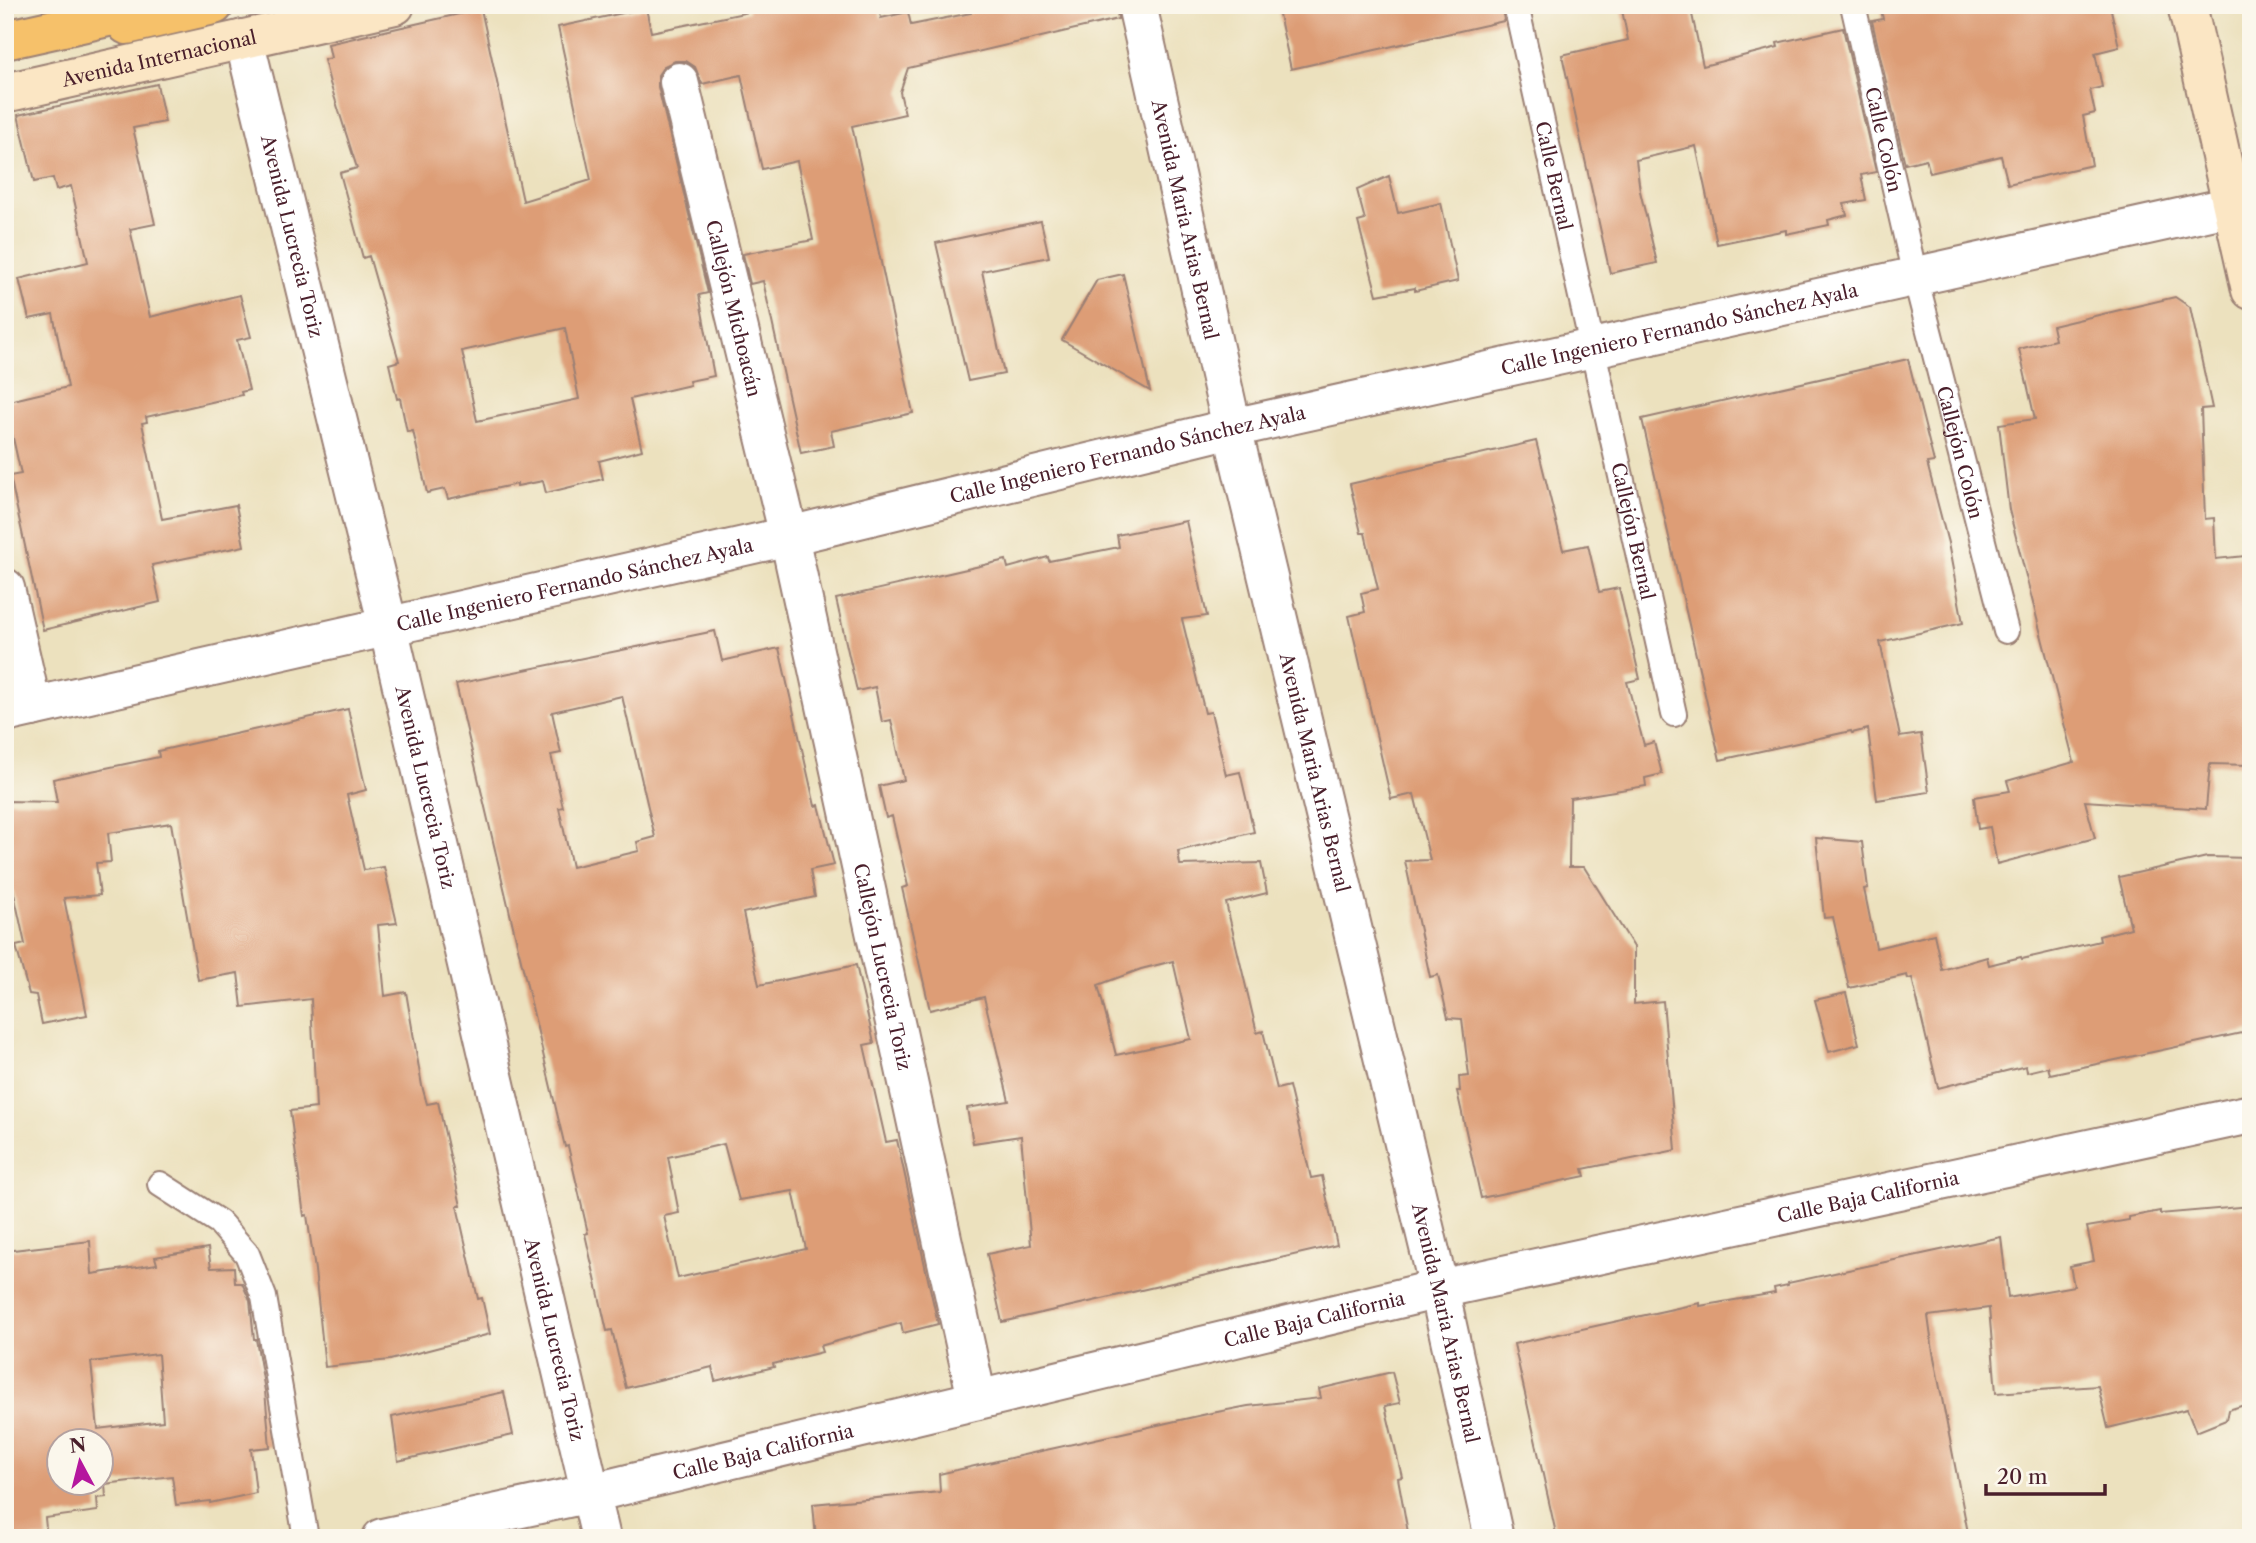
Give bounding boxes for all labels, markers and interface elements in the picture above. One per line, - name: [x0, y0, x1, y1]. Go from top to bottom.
- street label: Avenida Internacional: [59, 26, 259, 92]
- street label: Calle Colón: [1860, 85, 1906, 195]
- street label: Avenida Maria Arias Bernal: [1146, 97, 1223, 342]
- street label: Calle Bernal: [1530, 119, 1577, 233]
- street label: Avenida Lucrecia Toriz: [256, 132, 328, 340]
- street label: Callejón Michoacán: [701, 218, 766, 399]
- street label: Calle Ingeniero Fernando Sánchez Ayala: [1499, 279, 1860, 380]
- street label: Callejón Colón: [1932, 384, 1988, 521]
- street label: Calle Ingeniero Fernando Sánchez Ayala: [947, 401, 1308, 508]
- street label: Callejón Bernal: [1606, 460, 1659, 602]
- street label: Calle Ingeniero Fernando Sánchez Ayala: [394, 533, 755, 636]
- street label: Avenida Maria Arias Bernal: [1274, 650, 1354, 895]
- street label: Avenida Lucrecia Toriz: [390, 683, 460, 891]
- street label: Callejón Lucrecia Toriz: [849, 861, 916, 1072]
- street label: Calle Baja California: [1775, 1166, 1961, 1228]
- street label: Avenida Maria Arias Bernal: [1407, 1200, 1484, 1446]
- street label: Avenida Lucrecia Toriz: [519, 1235, 589, 1443]
- street label: Calle Baja California: [1222, 1287, 1407, 1352]
- street label: Calle Baja California: [670, 1419, 856, 1485]
- north arrow: [46, 1428, 116, 1498]
- text: N: [68, 1433, 88, 1458]
- scale bar: [1986, 1452, 2106, 1496]
- text: 20 m: [1997, 1464, 2048, 1489]

